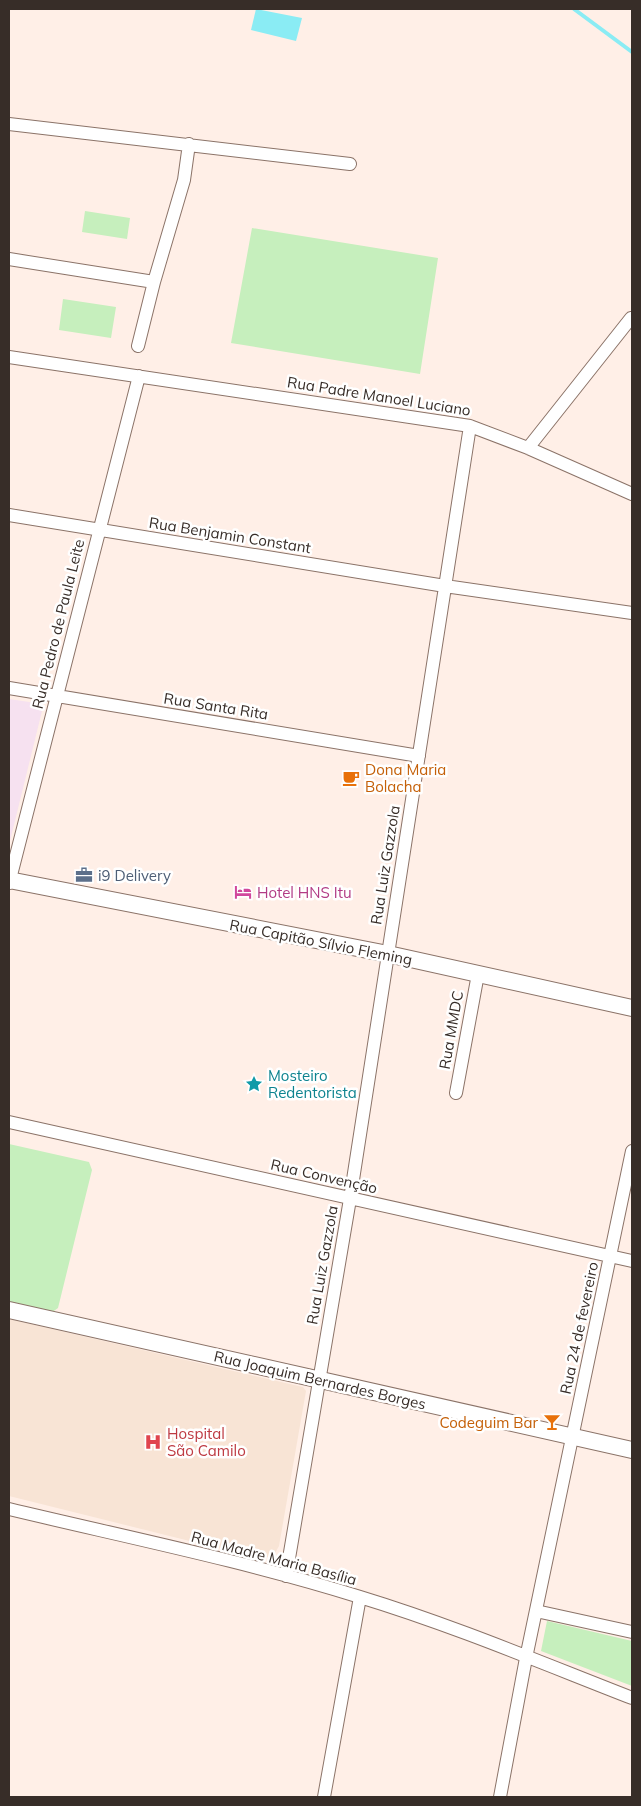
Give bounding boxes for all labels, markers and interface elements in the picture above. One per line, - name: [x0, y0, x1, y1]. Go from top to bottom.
- street label: Rua Padre Manoel Luciano: [286, 372, 472, 420]
- street label: Rua Benjamin Constant: [148, 513, 312, 557]
- street label: Rua Pedro de Paula Leite: [28, 537, 88, 711]
- street label: Rua Santa Rita: [162, 688, 270, 724]
- place label: Dona Maria Bolacha: [365, 760, 446, 796]
- cafe icon: Dona Maria Bolacha: [341, 768, 361, 788]
- street label: Rua Luiz Gazzola: [366, 804, 404, 926]
- office icon: i9 Delivery: [74, 865, 94, 885]
- place label: i9 Delivery: [98, 866, 171, 885]
- hotel icon: Hotel HNS Itu: [233, 882, 253, 902]
- place label: Hotel HNS Itu: [257, 883, 352, 902]
- street label: Rua Capitão Sílvio Fleming: [228, 915, 414, 969]
- street label: Rua MMDC: [435, 989, 467, 1071]
- place label: Mosteiro Redentorista: [268, 1066, 357, 1102]
- place icon: Mosteiro Redentorista: [244, 1074, 264, 1094]
- street label: Rua Convenção: [269, 1155, 379, 1197]
- street label: Rua Luiz Gazzola: [302, 1204, 342, 1326]
- street label: Rua 24 de fevereiro: [556, 1260, 602, 1396]
- street label: Rua Joaquim Bernardes Borges: [212, 1346, 428, 1414]
- bar icon: Codeguim Bar: [542, 1412, 562, 1432]
- place label: Codeguim Bar: [440, 1413, 539, 1432]
- place label: Hospital São Camilo: [167, 1424, 246, 1460]
- hospital icon: Hospital São Camilo: [143, 1432, 163, 1452]
- street label: Rua Madre Maria Basília: [189, 1527, 359, 1589]

